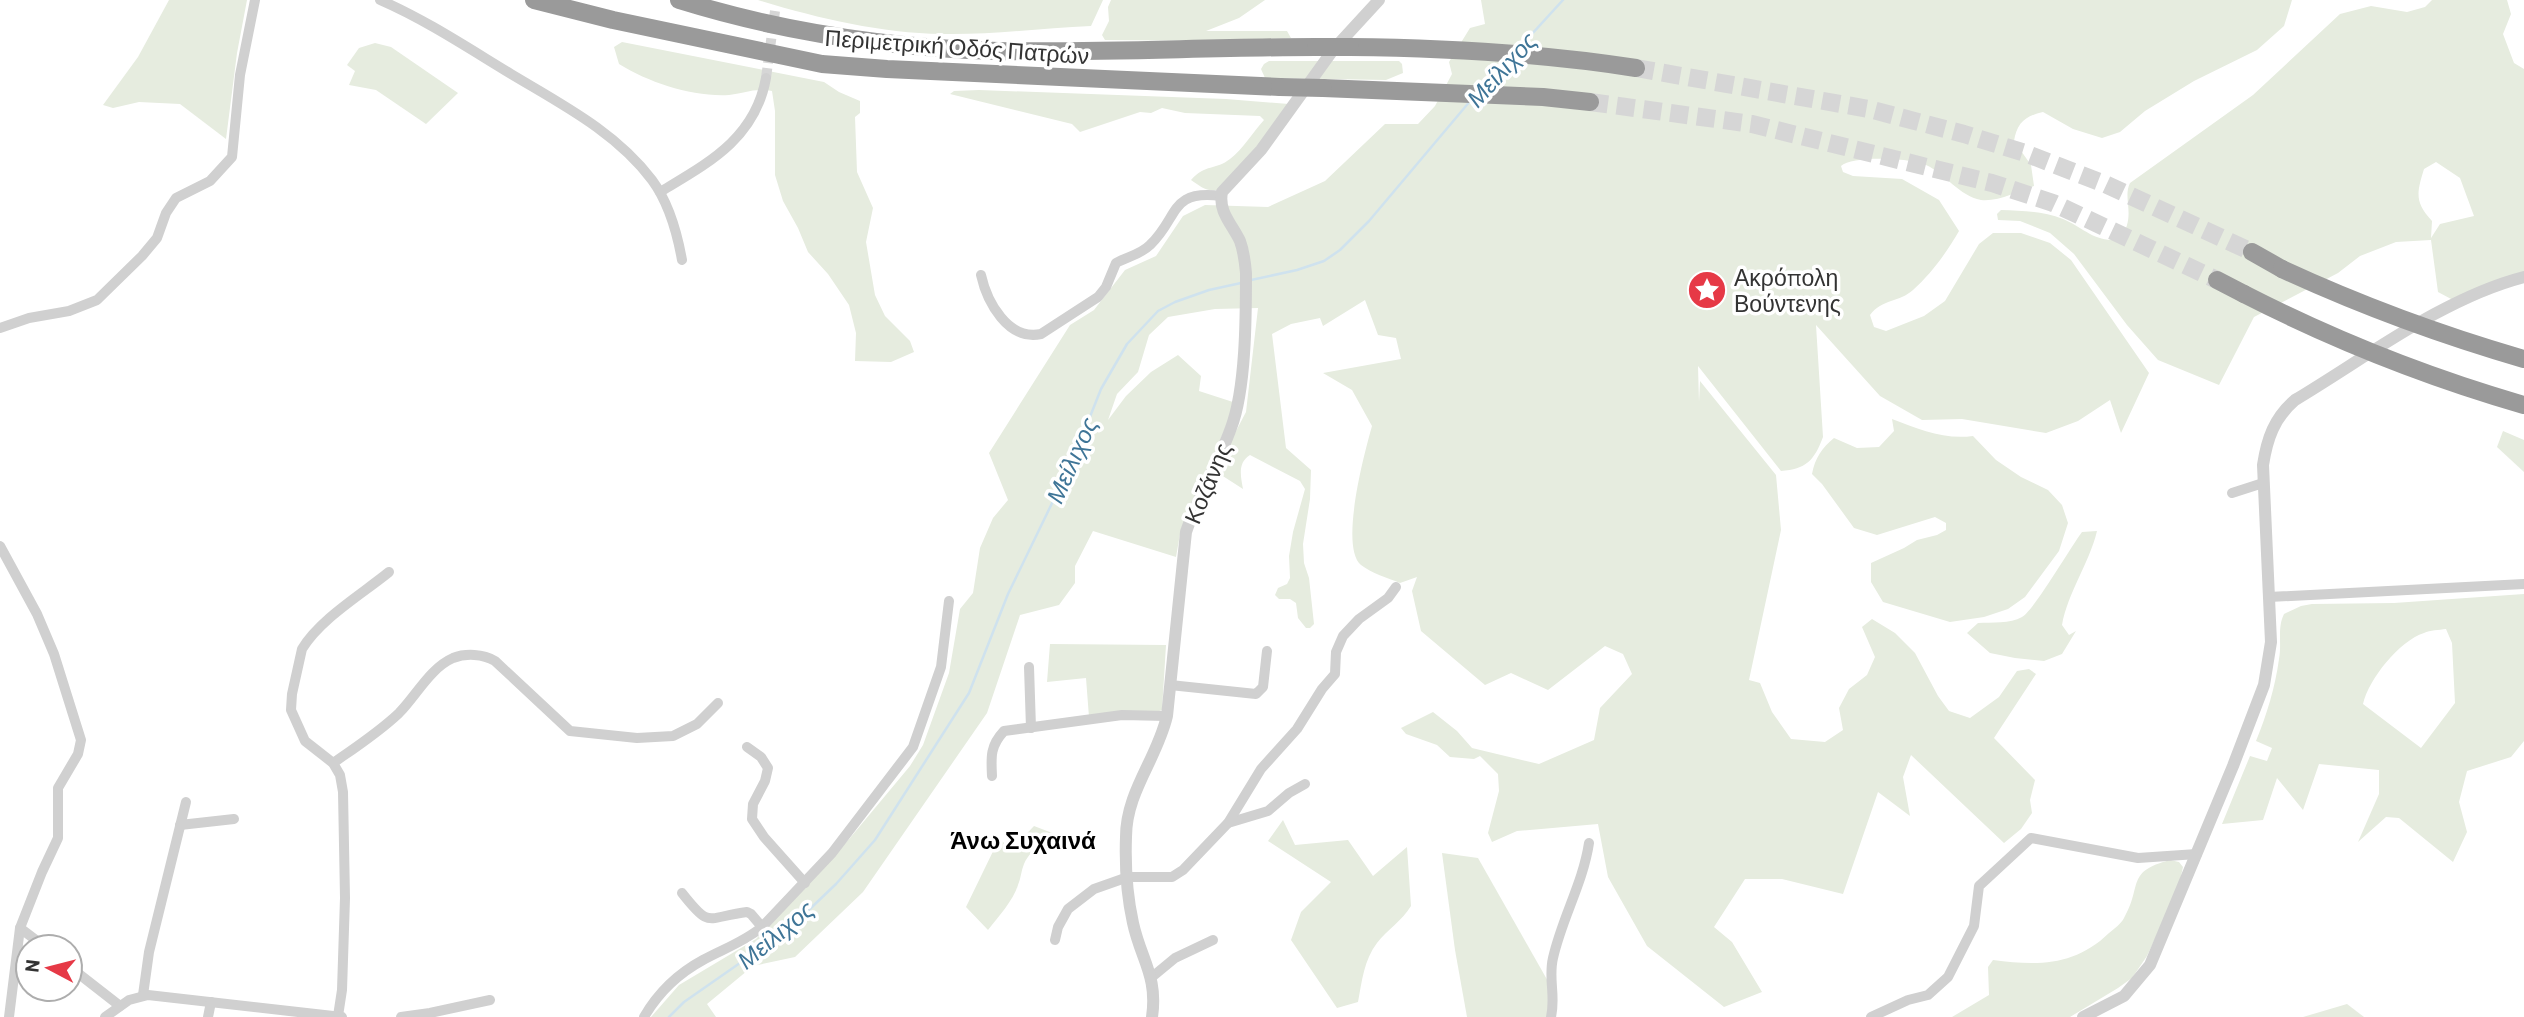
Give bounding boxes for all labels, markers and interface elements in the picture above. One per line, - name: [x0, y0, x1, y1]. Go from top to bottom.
- street label: Περιμετρική Οδός Πατρών: [824, 23, 1090, 69]
- water label: Μείλιχος: [1460, 25, 1542, 112]
- place label: Ακρόπολη Βούντενης: [1734, 263, 1841, 317]
- place icon: Ακρόπολη Βούντενης: [1686, 269, 1728, 311]
- water label: Μείλιχος: [1039, 412, 1103, 507]
- street label: Κοζάνης: [1177, 438, 1237, 528]
- district label: Άνω Συχαινά: [950, 825, 1096, 854]
- water label: Μείλιχος: [731, 894, 819, 974]
- north arrow: [14, 933, 84, 1003]
- text: N: [19, 958, 44, 974]

